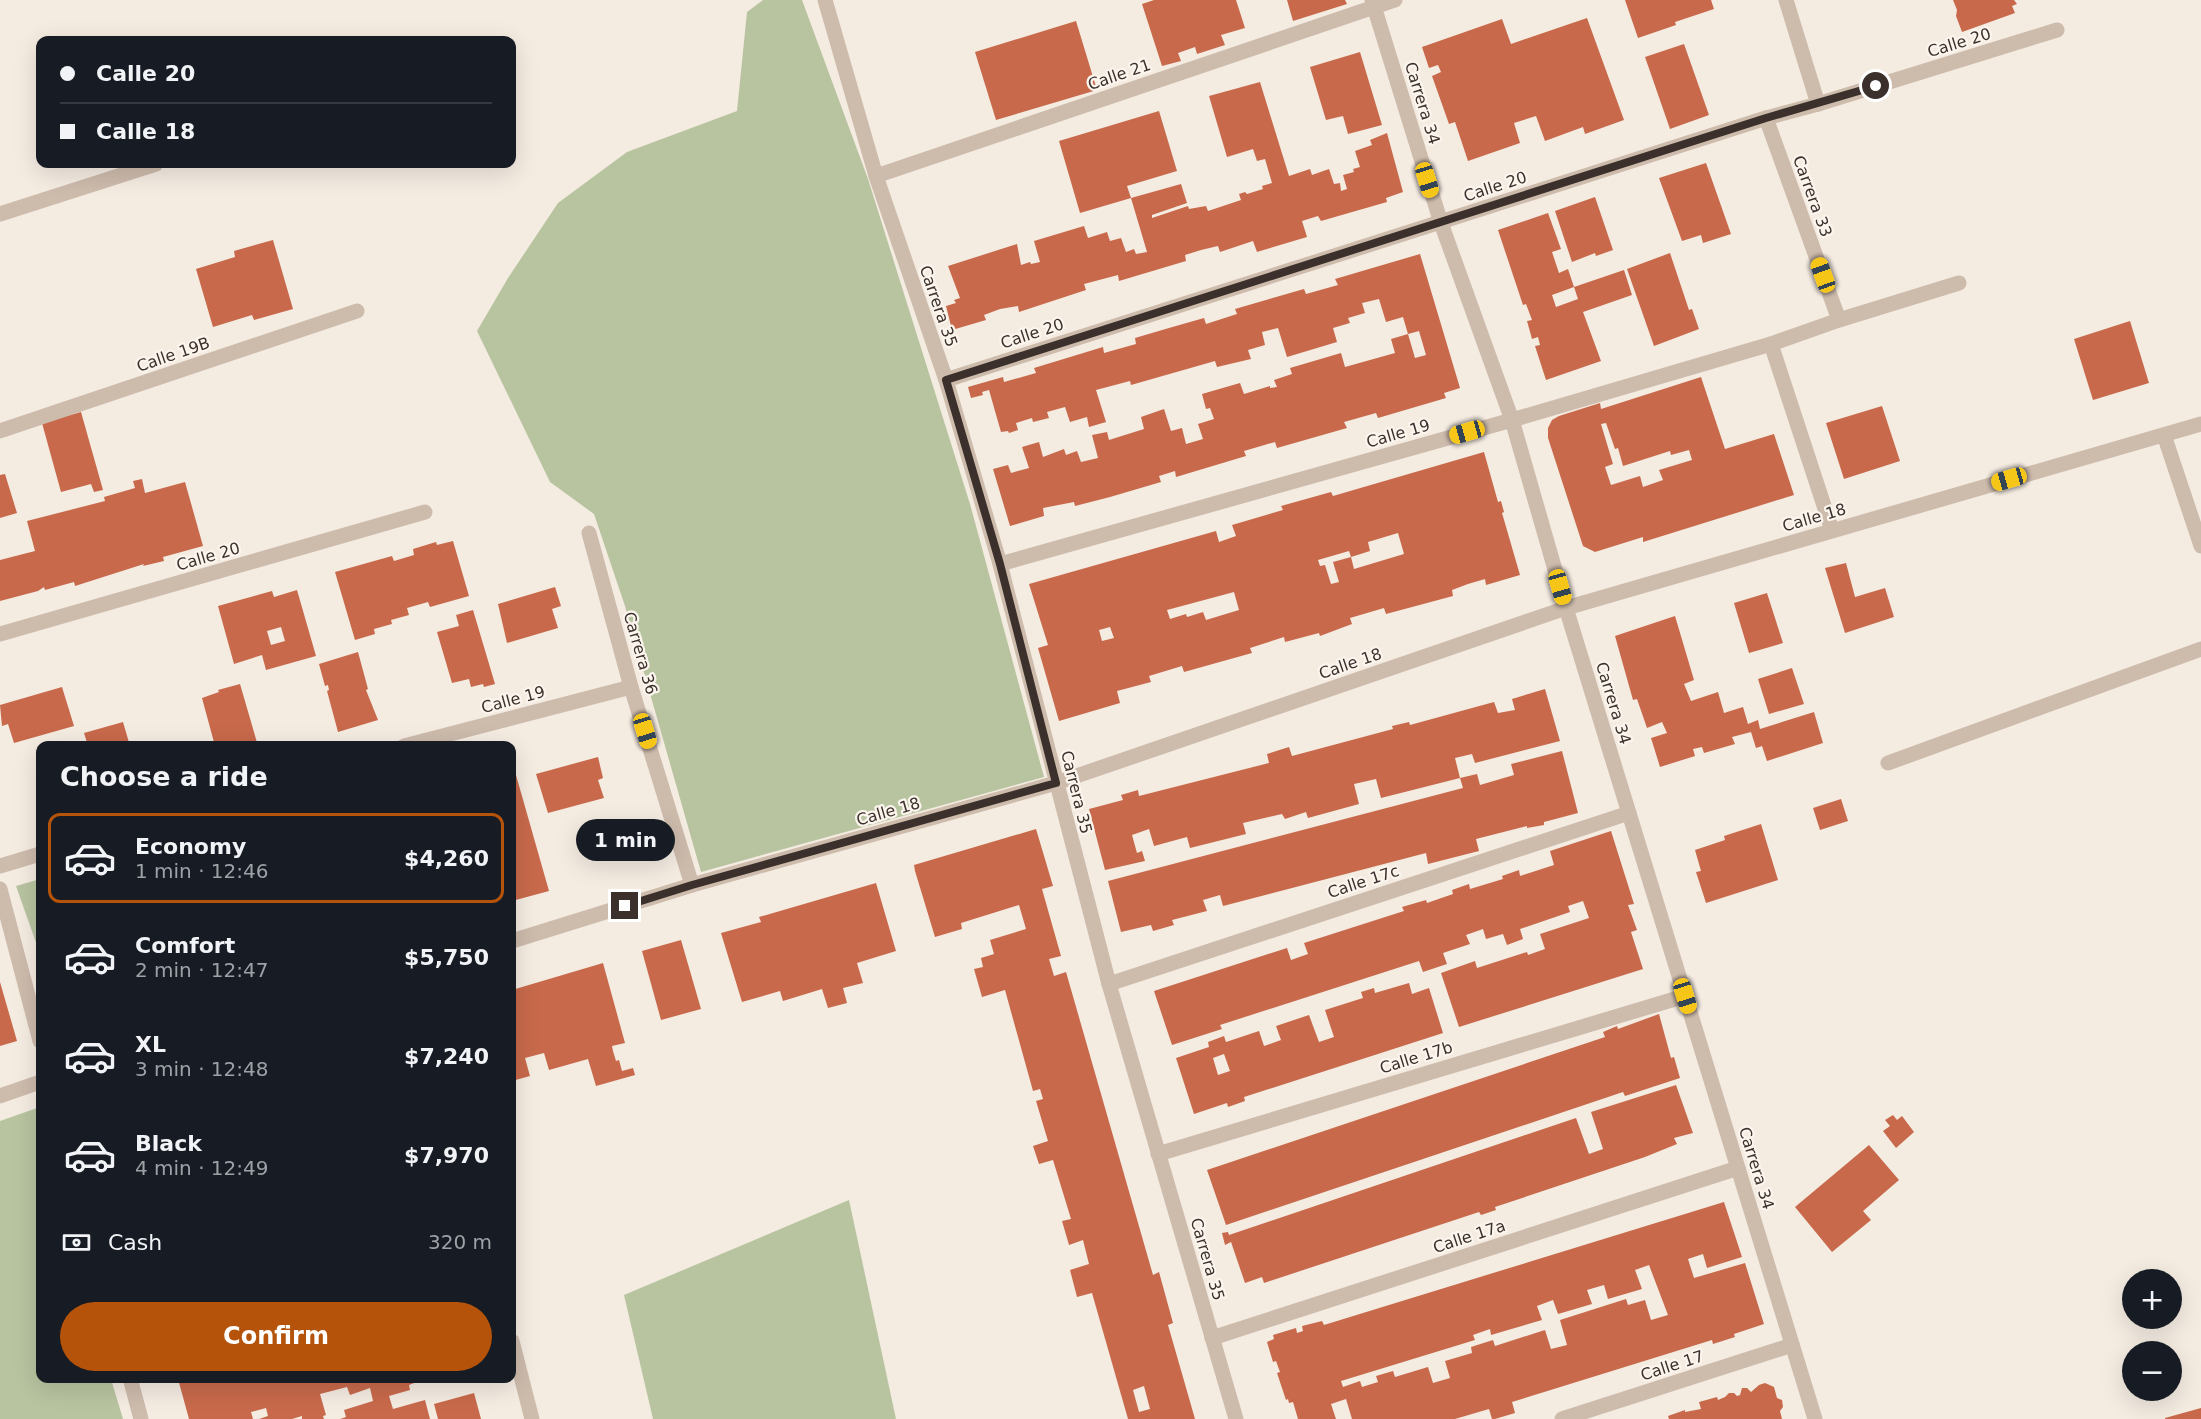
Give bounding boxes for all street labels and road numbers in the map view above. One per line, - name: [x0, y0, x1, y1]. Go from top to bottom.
- street label: Calle 20: [1925, 24, 1993, 61]
- street label: Calle 21: [1085, 55, 1153, 94]
- street label: Carrera 34: [1401, 60, 1444, 147]
- street label: Carrera 33: [1789, 153, 1836, 239]
- street label: Calle 20: [1461, 167, 1529, 206]
- street label: Carrera 35: [916, 263, 961, 350]
- street label: Calle 20: [998, 314, 1066, 353]
- street label: Calle 19B: [134, 333, 212, 376]
- street label: Calle 19: [1364, 415, 1432, 452]
- street label: Calle 18: [1780, 499, 1848, 536]
- street label: Calle 20: [174, 538, 242, 575]
- street label: Carrera 36: [620, 610, 661, 697]
- street label: Calle 18: [1316, 644, 1384, 683]
- street label: Carrera 34: [1592, 660, 1635, 747]
- street label: Calle 19: [479, 682, 547, 717]
- street label: Carrera 35: [1057, 749, 1096, 836]
- street label: Calle 18: [854, 793, 922, 830]
- street label: Calle 17c: [1325, 861, 1401, 902]
- street label: Calle 17b: [1377, 1037, 1455, 1078]
- street label: Carrera 34: [1735, 1125, 1778, 1212]
- street label: Carrera 35: [1187, 1216, 1228, 1303]
- street label: Calle 17a: [1431, 1216, 1508, 1257]
- street label: Calle 17: [1638, 1346, 1706, 1385]

